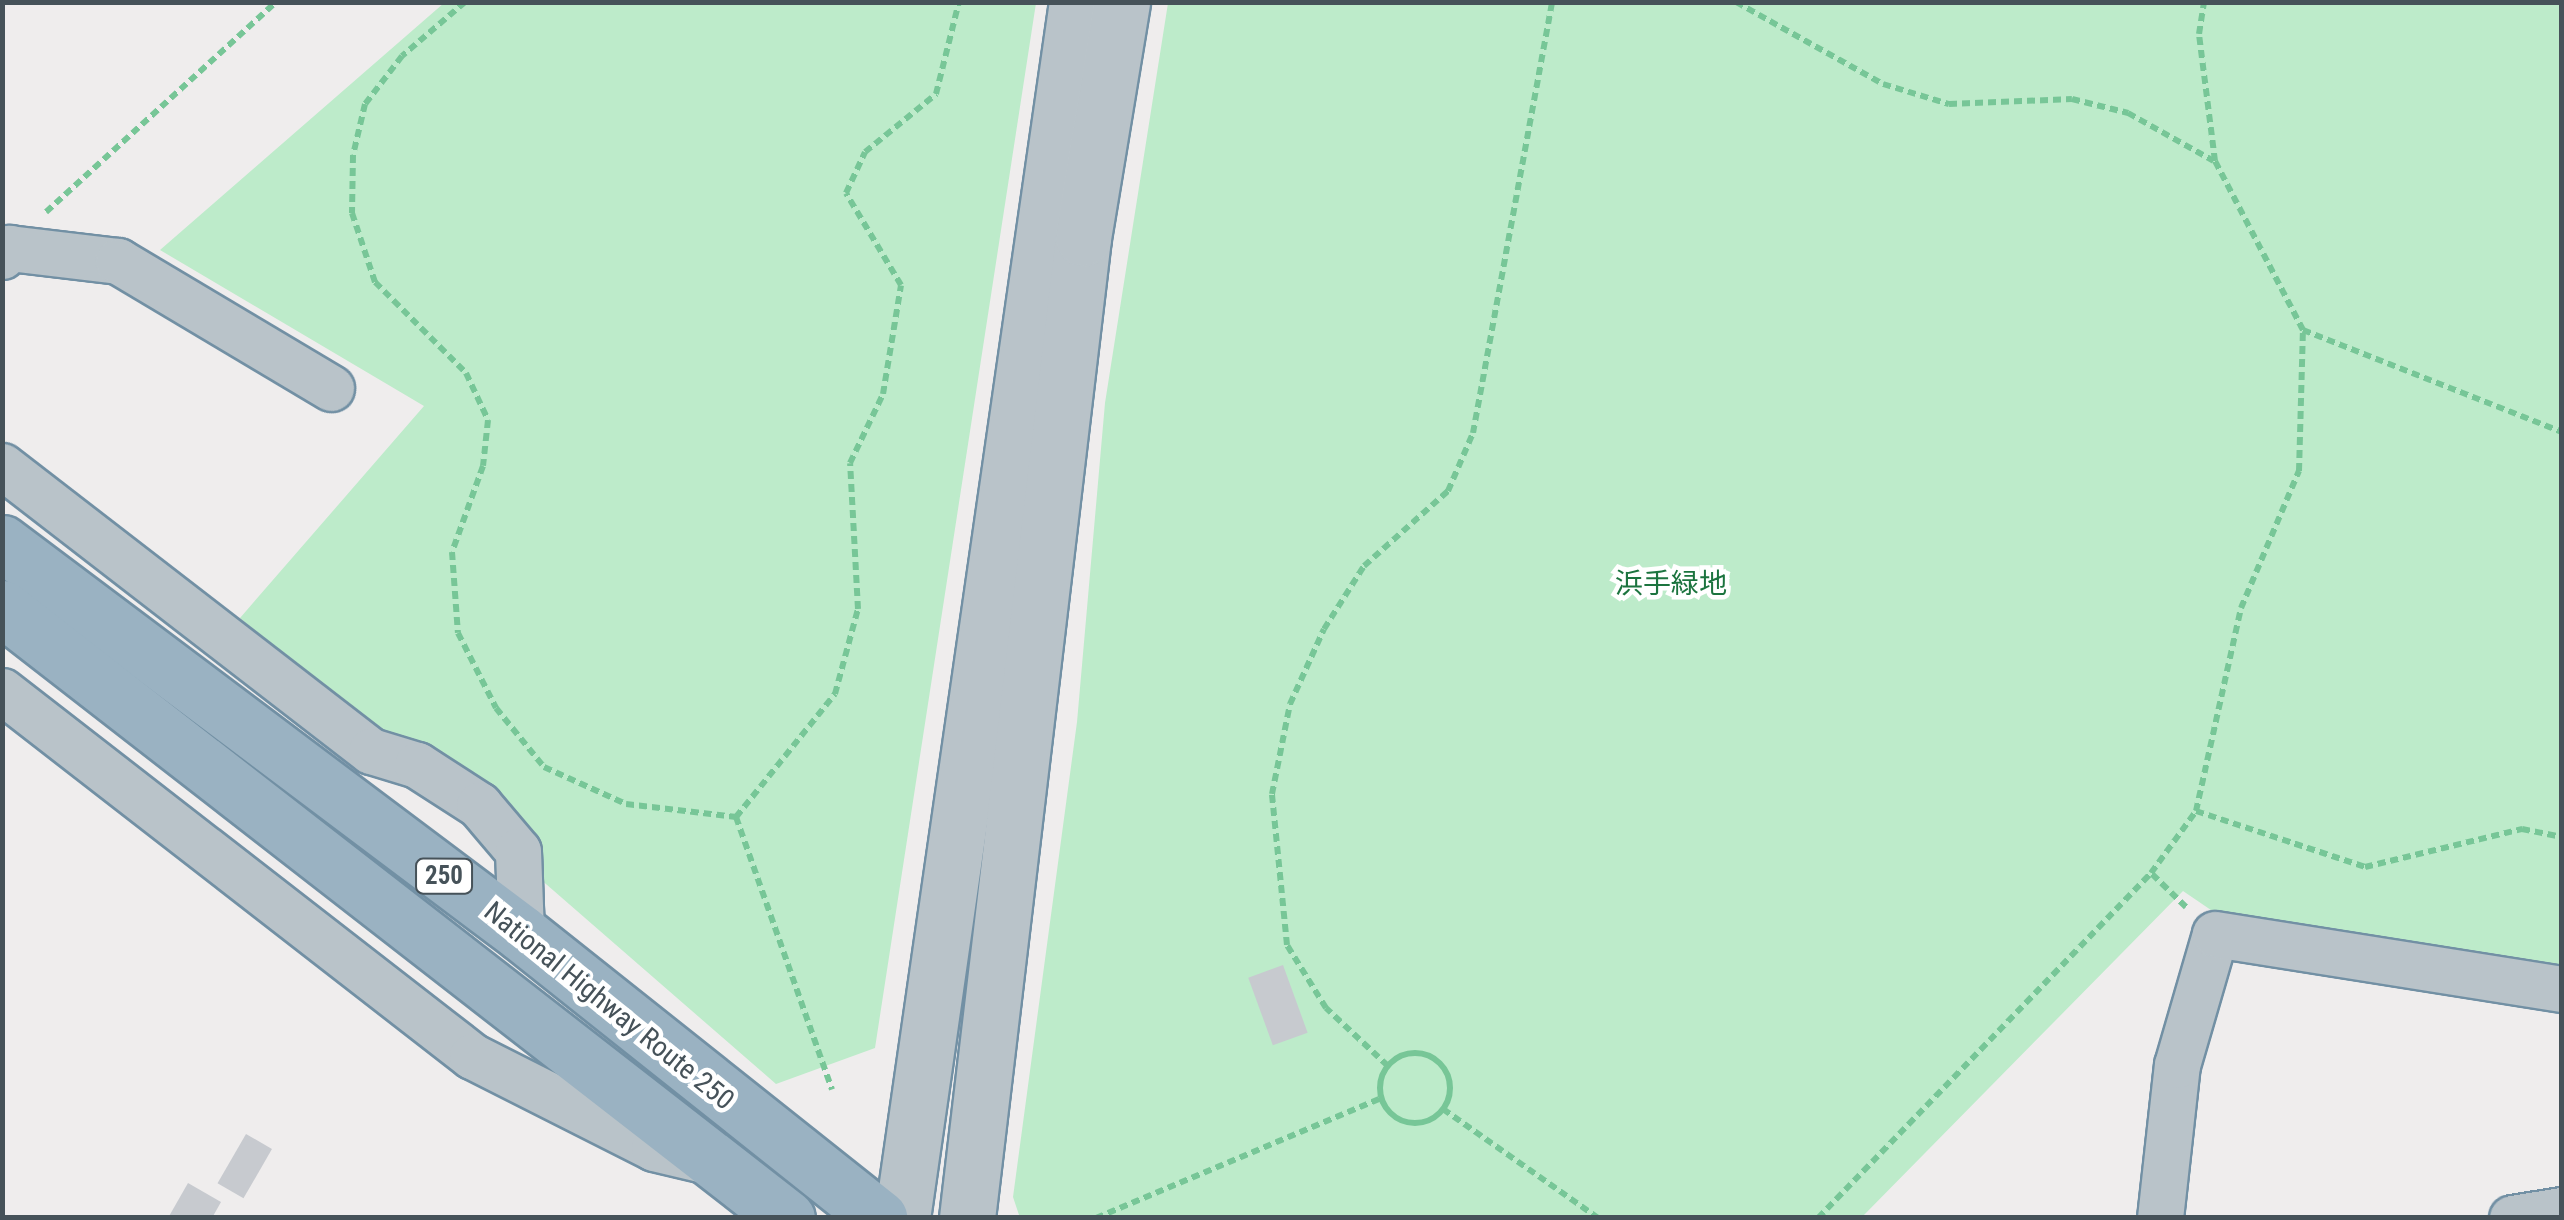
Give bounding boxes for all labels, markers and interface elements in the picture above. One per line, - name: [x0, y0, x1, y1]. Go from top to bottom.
- park label: 浜手緑地: [1615, 567, 1727, 601]
- road number: 250: [414, 856, 474, 896]
- street label: National Highway Route 250: [477, 895, 741, 1117]

